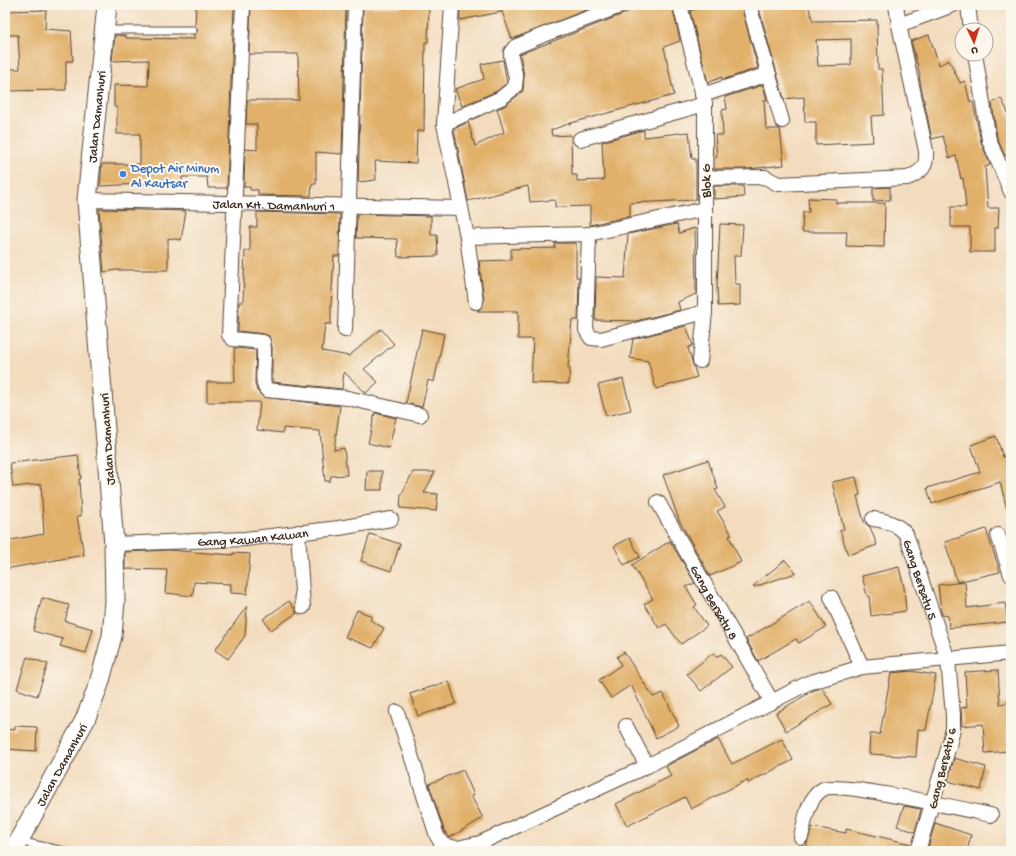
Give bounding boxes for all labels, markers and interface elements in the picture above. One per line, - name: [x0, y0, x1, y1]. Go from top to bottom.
- north arrow: [954, 22, 994, 62]
- text: U: [970, 44, 978, 56]
- street label: Jalan Damanhuri: [86, 70, 110, 163]
- place label: Depot Air Minum Al Kautsar: [130, 162, 219, 192]
- street label: Blok G: [700, 164, 715, 199]
- marker: Depot Air Minum Al Kautsar: [118, 169, 128, 179]
- street label: Jalan KH. Damanhuri 1: [213, 198, 335, 215]
- street label: Jalan Damanhuri: [98, 392, 119, 485]
- street label: Gang Kawan Kawan: [197, 527, 310, 551]
- street label: Gang Bersatu 5: [898, 538, 939, 622]
- street label: Gang Bersatu 8: [686, 563, 740, 643]
- street label: Jalan Damanhuri: [34, 721, 92, 810]
- street label: Gang Bersatu 6: [926, 726, 961, 811]

